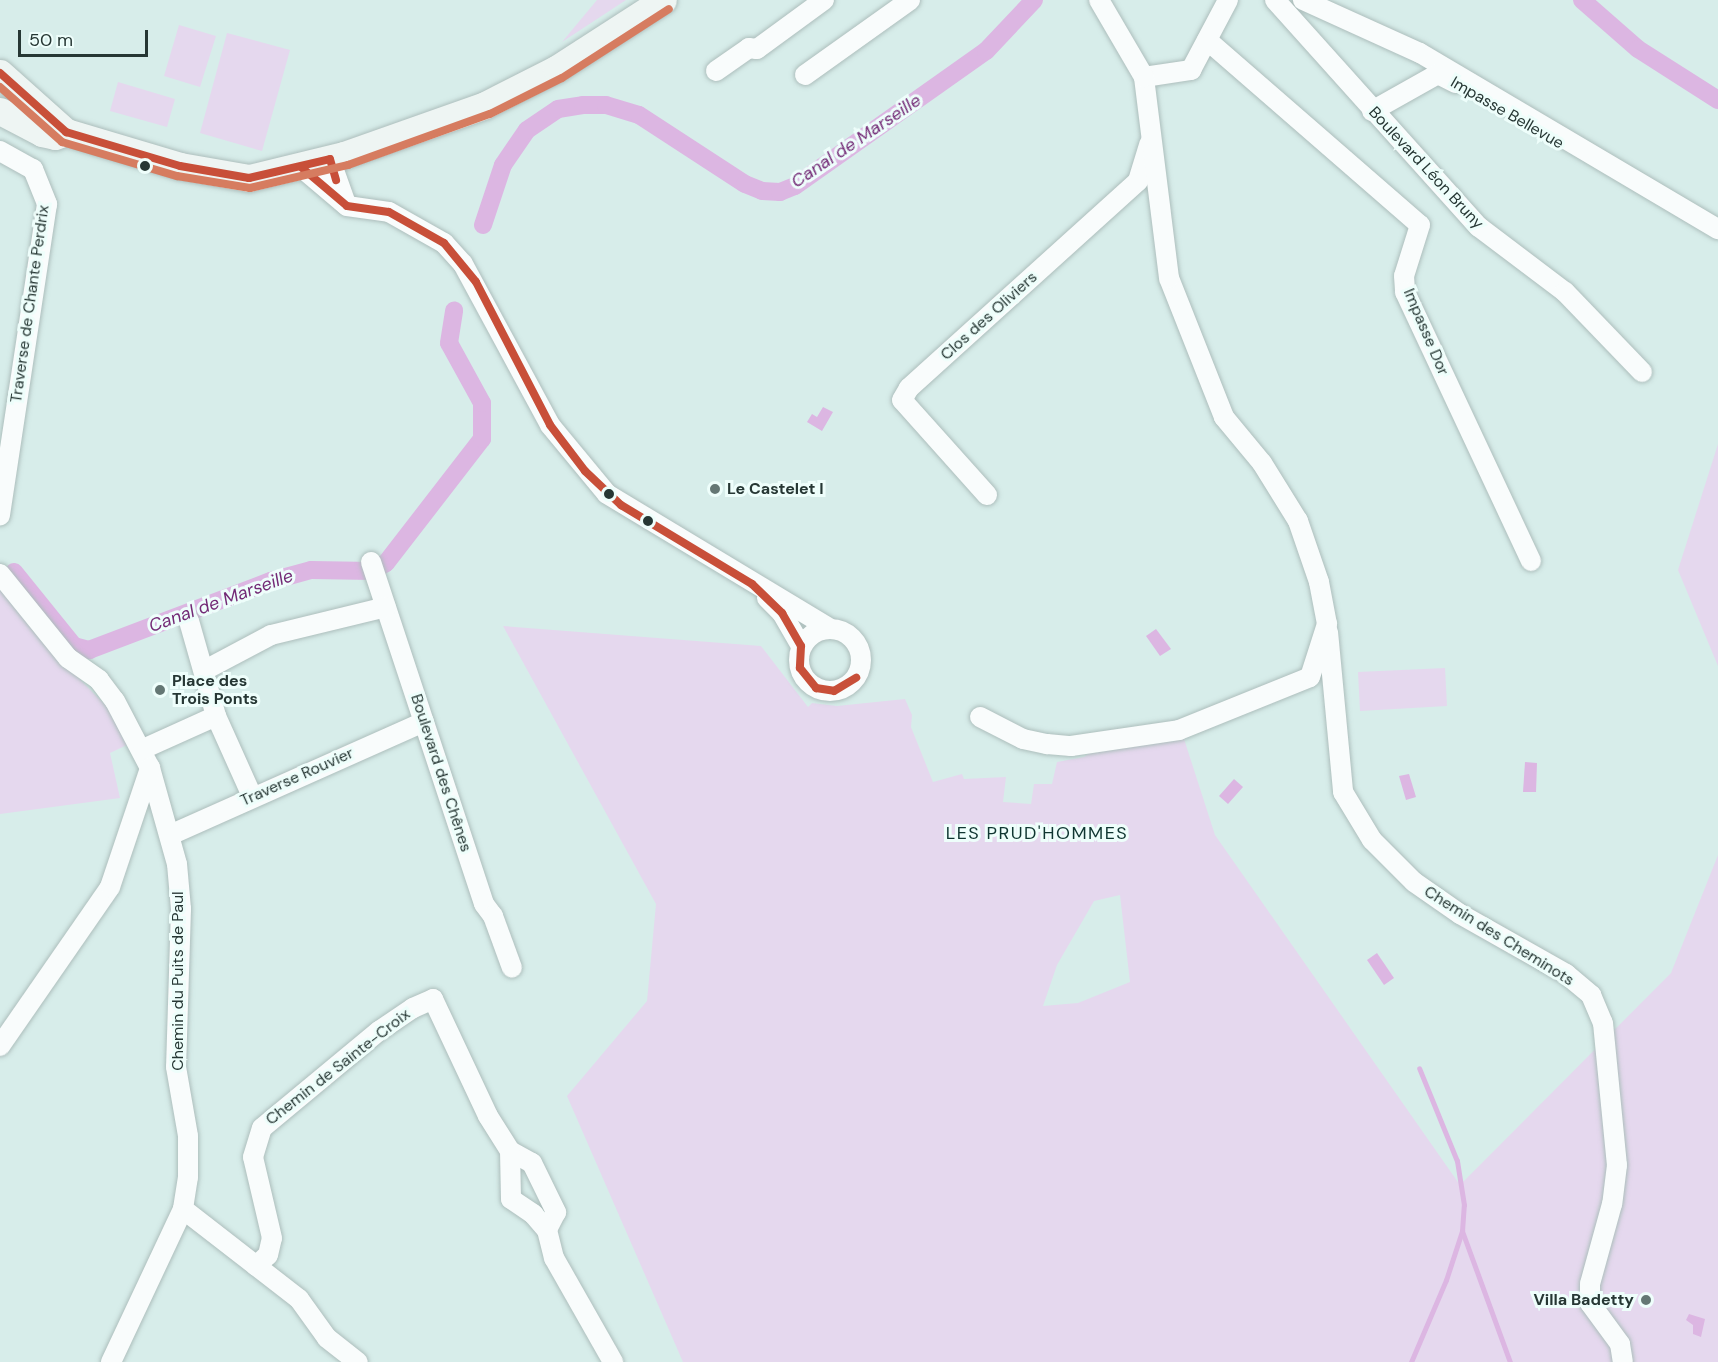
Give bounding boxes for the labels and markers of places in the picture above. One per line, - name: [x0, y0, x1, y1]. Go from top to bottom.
- unlabelled marker: [139, 160, 151, 172]
- place label: Le Castelet I: [727, 479, 824, 499]
- marker: Le Castelet I: [708, 482, 722, 496]
- unlabelled marker: [603, 488, 615, 500]
- unlabelled marker: [642, 515, 654, 527]
- place label: Place des Trois Ponts: [172, 671, 258, 709]
- marker: Place des Trois Ponts: [153, 683, 167, 697]
- place label: Villa Badetty: [1534, 1290, 1634, 1310]
- marker: Villa Badetty: [1639, 1293, 1653, 1307]

